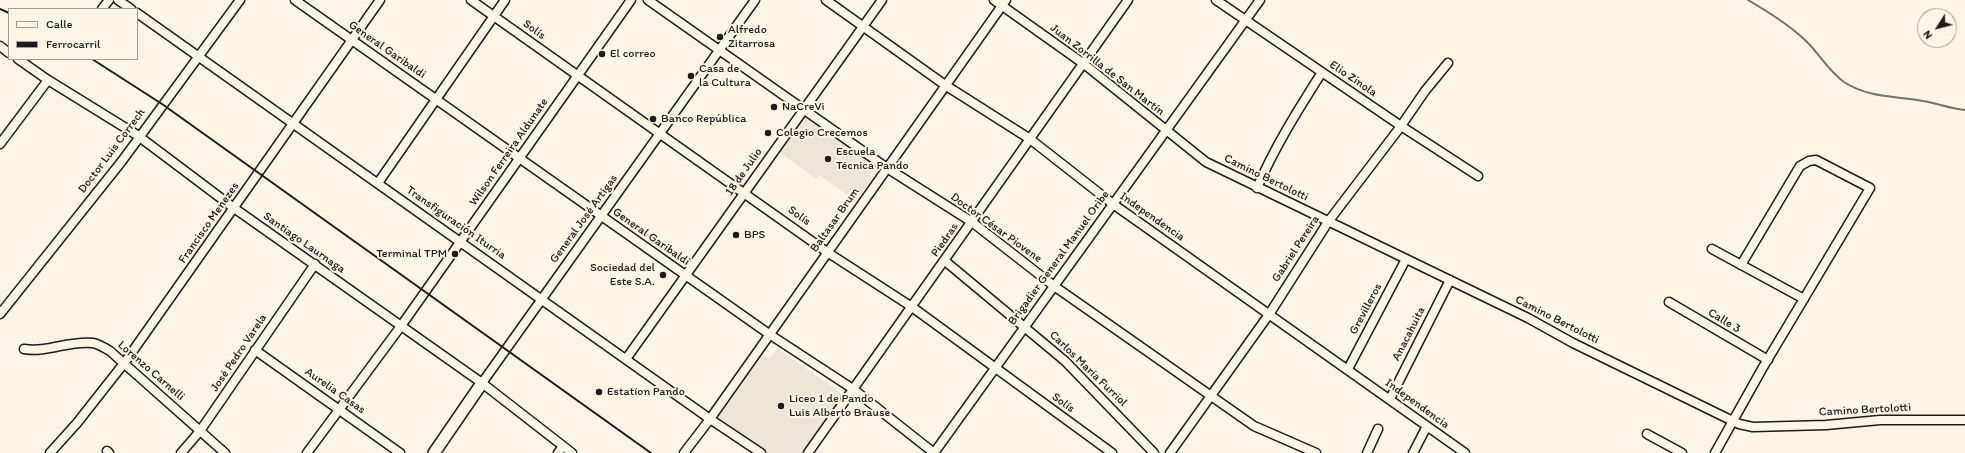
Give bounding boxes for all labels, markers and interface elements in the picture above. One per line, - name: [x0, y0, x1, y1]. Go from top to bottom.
- legend: [8, 8, 138, 60]
- north arrow: [1917, 8, 1957, 48]
- text: Calle: [46, 17, 72, 31]
- street label: Solís: [520, 17, 548, 43]
- street label: General Garibaldi: [345, 18, 429, 82]
- street label: Juan Zorrilla de San Martín: [1047, 21, 1167, 119]
- place label: Alfredo Zitarrosa: [728, 23, 775, 51]
- text: N: [1920, 28, 1935, 42]
- marker: Alfredo Zitarrosa: [715, 32, 725, 42]
- text: Ferrocarril: [46, 37, 101, 51]
- place label: El correo: [610, 47, 656, 61]
- marker: El correo: [597, 49, 607, 59]
- street label: Elio Zinola: [1326, 58, 1380, 100]
- place label: Casa de la Cultura: [699, 62, 751, 90]
- marker: Casa de la Cultura: [686, 71, 696, 81]
- street label: Wilson Ferreira Aldunate: [466, 95, 552, 209]
- place label: NaCreVi: [782, 100, 825, 114]
- marker: NaCreVi: [769, 102, 779, 112]
- street label: Doctor Luis Correch: [75, 106, 149, 196]
- place label: Banco República: [661, 112, 746, 126]
- marker: Banco República: [648, 114, 658, 124]
- place label: Colegio Crecemos: [776, 126, 868, 140]
- marker: Colegio Crecemos: [763, 128, 773, 138]
- street label: 18 de Julio: [722, 145, 766, 199]
- place label: Escuela Técnica Pando: [836, 145, 909, 173]
- street label: Camino Bertolotti: [1221, 151, 1311, 205]
- marker: Escuela Técnica Pando: [823, 154, 833, 164]
- street label: General José Artigas: [547, 172, 621, 266]
- street label: Francisco Menezes: [176, 180, 242, 266]
- street label: Transfiguración Iturria: [403, 183, 509, 263]
- street label: Baltasar Brum: [807, 185, 863, 255]
- street label: Brigadier General Manuel Oribe: [1005, 188, 1113, 328]
- street label: Independencia: [1117, 189, 1187, 245]
- street label: Doctor César Piovene: [947, 190, 1045, 266]
- street label: Solís: [785, 203, 813, 229]
- street label: General Garibaldi: [609, 205, 693, 269]
- street label: Santiago Laurnaga: [260, 209, 348, 277]
- street label: Gabriel Pereira: [1269, 213, 1323, 285]
- street label: Piedras: [928, 220, 962, 260]
- place label: BPS: [744, 228, 765, 242]
- marker: BPS: [731, 230, 741, 240]
- place label: Terminal TPM: [376, 247, 447, 261]
- marker: Terminal TPM: [450, 249, 460, 259]
- place label: Sociedad del Este S.A.: [590, 261, 655, 289]
- marker: Sociedad del Este S.A.: [658, 270, 668, 280]
- street label: Grevilleros: [1346, 281, 1386, 337]
- street label: Camino Bertolotti: [1513, 293, 1601, 347]
- street label: Anacahuita: [1389, 305, 1429, 363]
- street label: Calle 3: [1705, 306, 1743, 336]
- street label: José Pedro Varela: [208, 311, 270, 395]
- street label: Carlos María Furriol: [1046, 328, 1130, 410]
- street label: Lorenzo Carnelli: [115, 338, 187, 404]
- street label: Aurelia Casas: [302, 365, 368, 417]
- street label: Independencia: [1382, 376, 1452, 432]
- place label: Estatíon Pando: [607, 385, 685, 399]
- marker: Estatíon Pando: [594, 387, 604, 397]
- street label: Solís: [1049, 390, 1077, 416]
- place label: Liceo 1 de Pando Luis Alberto Brause: [789, 392, 890, 420]
- street label: Camino Bertolotti: [1819, 400, 1911, 420]
- marker: Liceo 1 de Pando Luis Alberto Brause: [776, 401, 786, 411]

